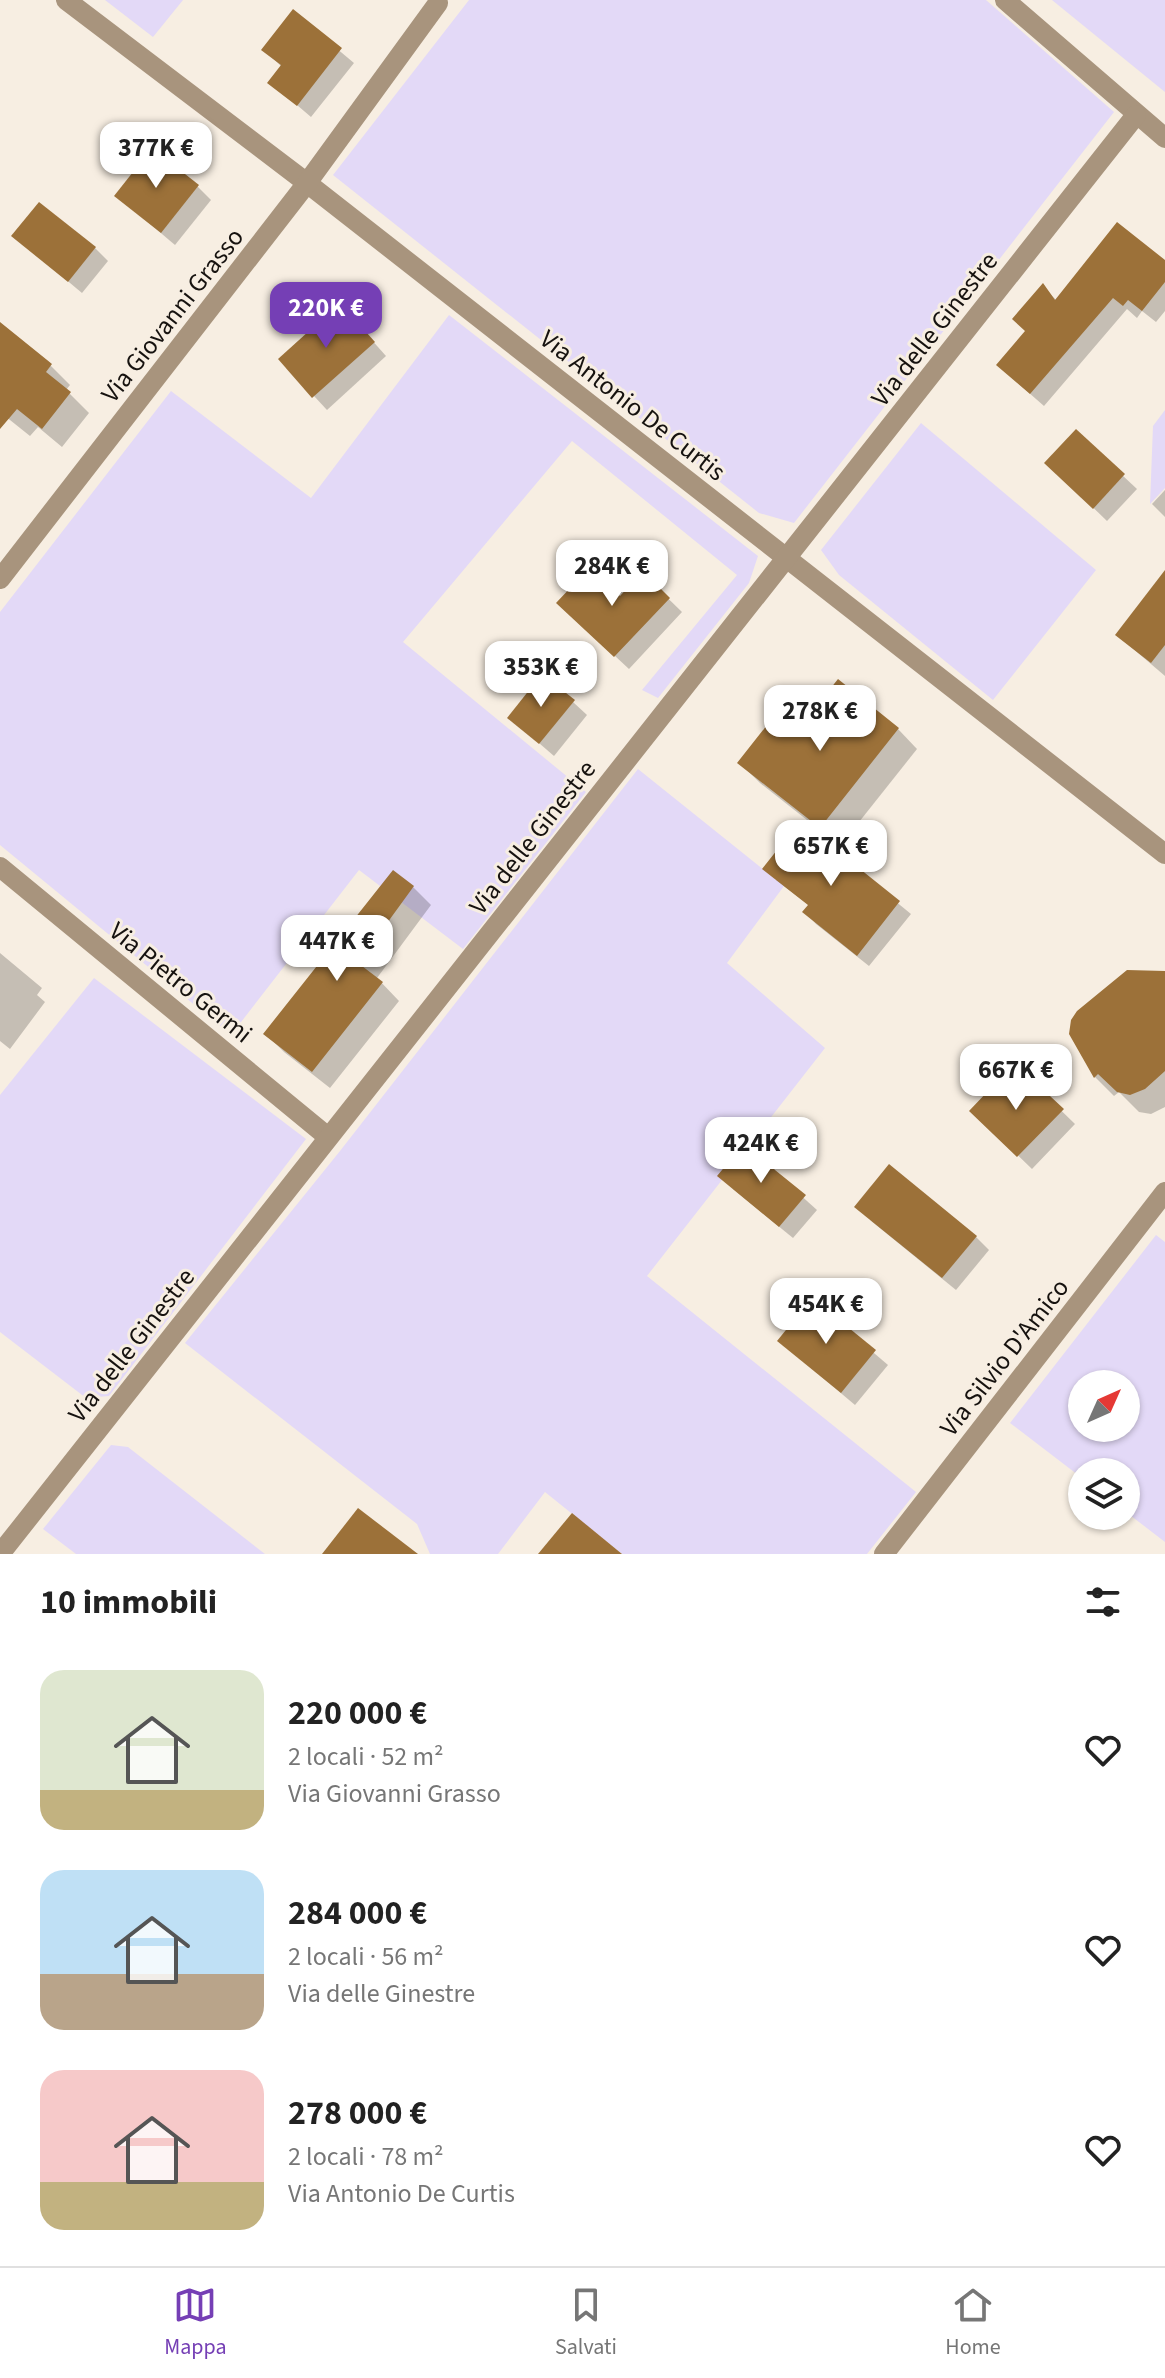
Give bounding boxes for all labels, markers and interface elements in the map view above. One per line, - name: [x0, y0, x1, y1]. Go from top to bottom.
- pin: 377K €: [91, 122, 221, 190]
- text: 377K €: [118, 129, 194, 166]
- street label: Via Giovanni Grasso: [92, 220, 252, 411]
- street label: Via delle Ginestre: [862, 244, 1007, 414]
- pin: 220K €: [261, 282, 391, 350]
- text: 220K €: [288, 289, 364, 326]
- street label: Via Antonio De Curtis: [532, 321, 734, 490]
- pin: 284K €: [547, 540, 677, 608]
- text: 284K €: [574, 547, 650, 584]
- pin: 353K €: [476, 641, 606, 709]
- text: 353K €: [503, 648, 579, 685]
- pin: 278K €: [755, 685, 885, 753]
- text: 278K €: [782, 692, 858, 729]
- street label: Via delle Ginestre: [460, 752, 605, 922]
- pin: 657K €: [766, 820, 896, 888]
- text: 657K €: [793, 827, 869, 864]
- street label: Via Pietro Germi: [101, 913, 260, 1052]
- pin: 447K €: [272, 915, 402, 983]
- text: 447K €: [299, 922, 375, 959]
- pin: 667K €: [951, 1044, 1081, 1112]
- text: 667K €: [978, 1051, 1054, 1088]
- pin: 424K €: [696, 1117, 826, 1185]
- text: 424K €: [723, 1124, 799, 1161]
- street label: Via delle Ginestre: [59, 1260, 204, 1430]
- street label: Via Silvio D'Amico: [931, 1271, 1078, 1444]
- pin: 454K €: [761, 1278, 891, 1346]
- text: 454K €: [788, 1285, 864, 1322]
- north arrow: [1068, 1370, 1140, 1442]
- map controls: [1068, 1370, 1140, 1530]
- button: layers: [1068, 1458, 1140, 1530]
- text: 10 immobili: [40, 1578, 217, 1627]
- icon: filters: [1081, 1580, 1125, 1624]
- text: 220 000 €: [288, 1689, 427, 1738]
- icon: home: [104, 1702, 200, 1798]
- icon: heart: [1081, 1728, 1125, 1772]
- text: 2 locali · 52 m²: [288, 1738, 444, 1775]
- text: Via Giovanni Grasso: [288, 1775, 501, 1812]
- text: 284 000 €: [288, 1889, 427, 1938]
- icon: home: [104, 1902, 200, 1998]
- icon: heart: [1081, 1928, 1125, 1972]
- text: 2 locali · 56 m²: [288, 1938, 444, 1975]
- text: Via delle Ginestre: [288, 1975, 475, 2012]
- text: 278 000 €: [288, 2089, 427, 2138]
- icon: home: [104, 2102, 200, 2198]
- icon: heart: [1081, 2128, 1125, 2172]
- text: 2 locali · 78 m²: [288, 2138, 444, 2175]
- text: Via Antonio De Curtis: [288, 2175, 515, 2212]
- tab: Mappa: [164, 2283, 227, 2363]
- tab: Salvati: [555, 2283, 617, 2363]
- tab: Home: [945, 2283, 1001, 2363]

